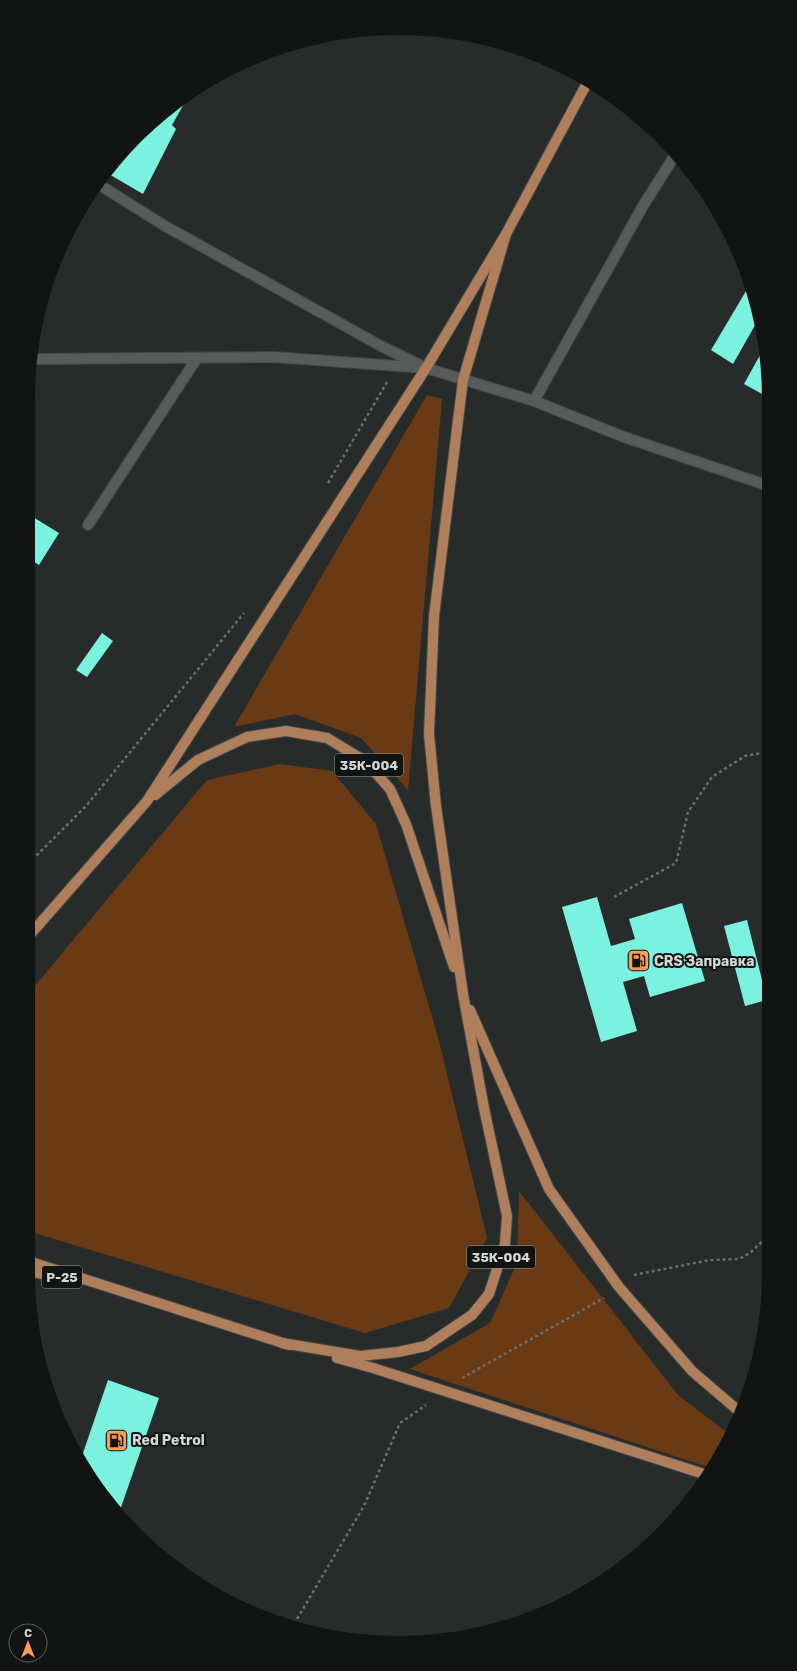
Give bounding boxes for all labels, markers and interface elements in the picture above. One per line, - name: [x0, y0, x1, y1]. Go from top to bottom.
- road number: 35К-004: [335, 754, 403, 776]
- fuel station icon: CRS Заправка: [625, 948, 651, 974]
- place label: CRS Заправка: [654, 953, 755, 970]
- road number: 35К-004: [467, 1246, 535, 1268]
- road number: Р-25: [42, 1266, 82, 1288]
- fuel station icon: Red Petrol: [103, 1427, 129, 1453]
- place label: Red Petrol: [132, 1432, 205, 1449]
- north arrow: [8, 1623, 48, 1663]
- text: С: [24, 1627, 32, 1640]

